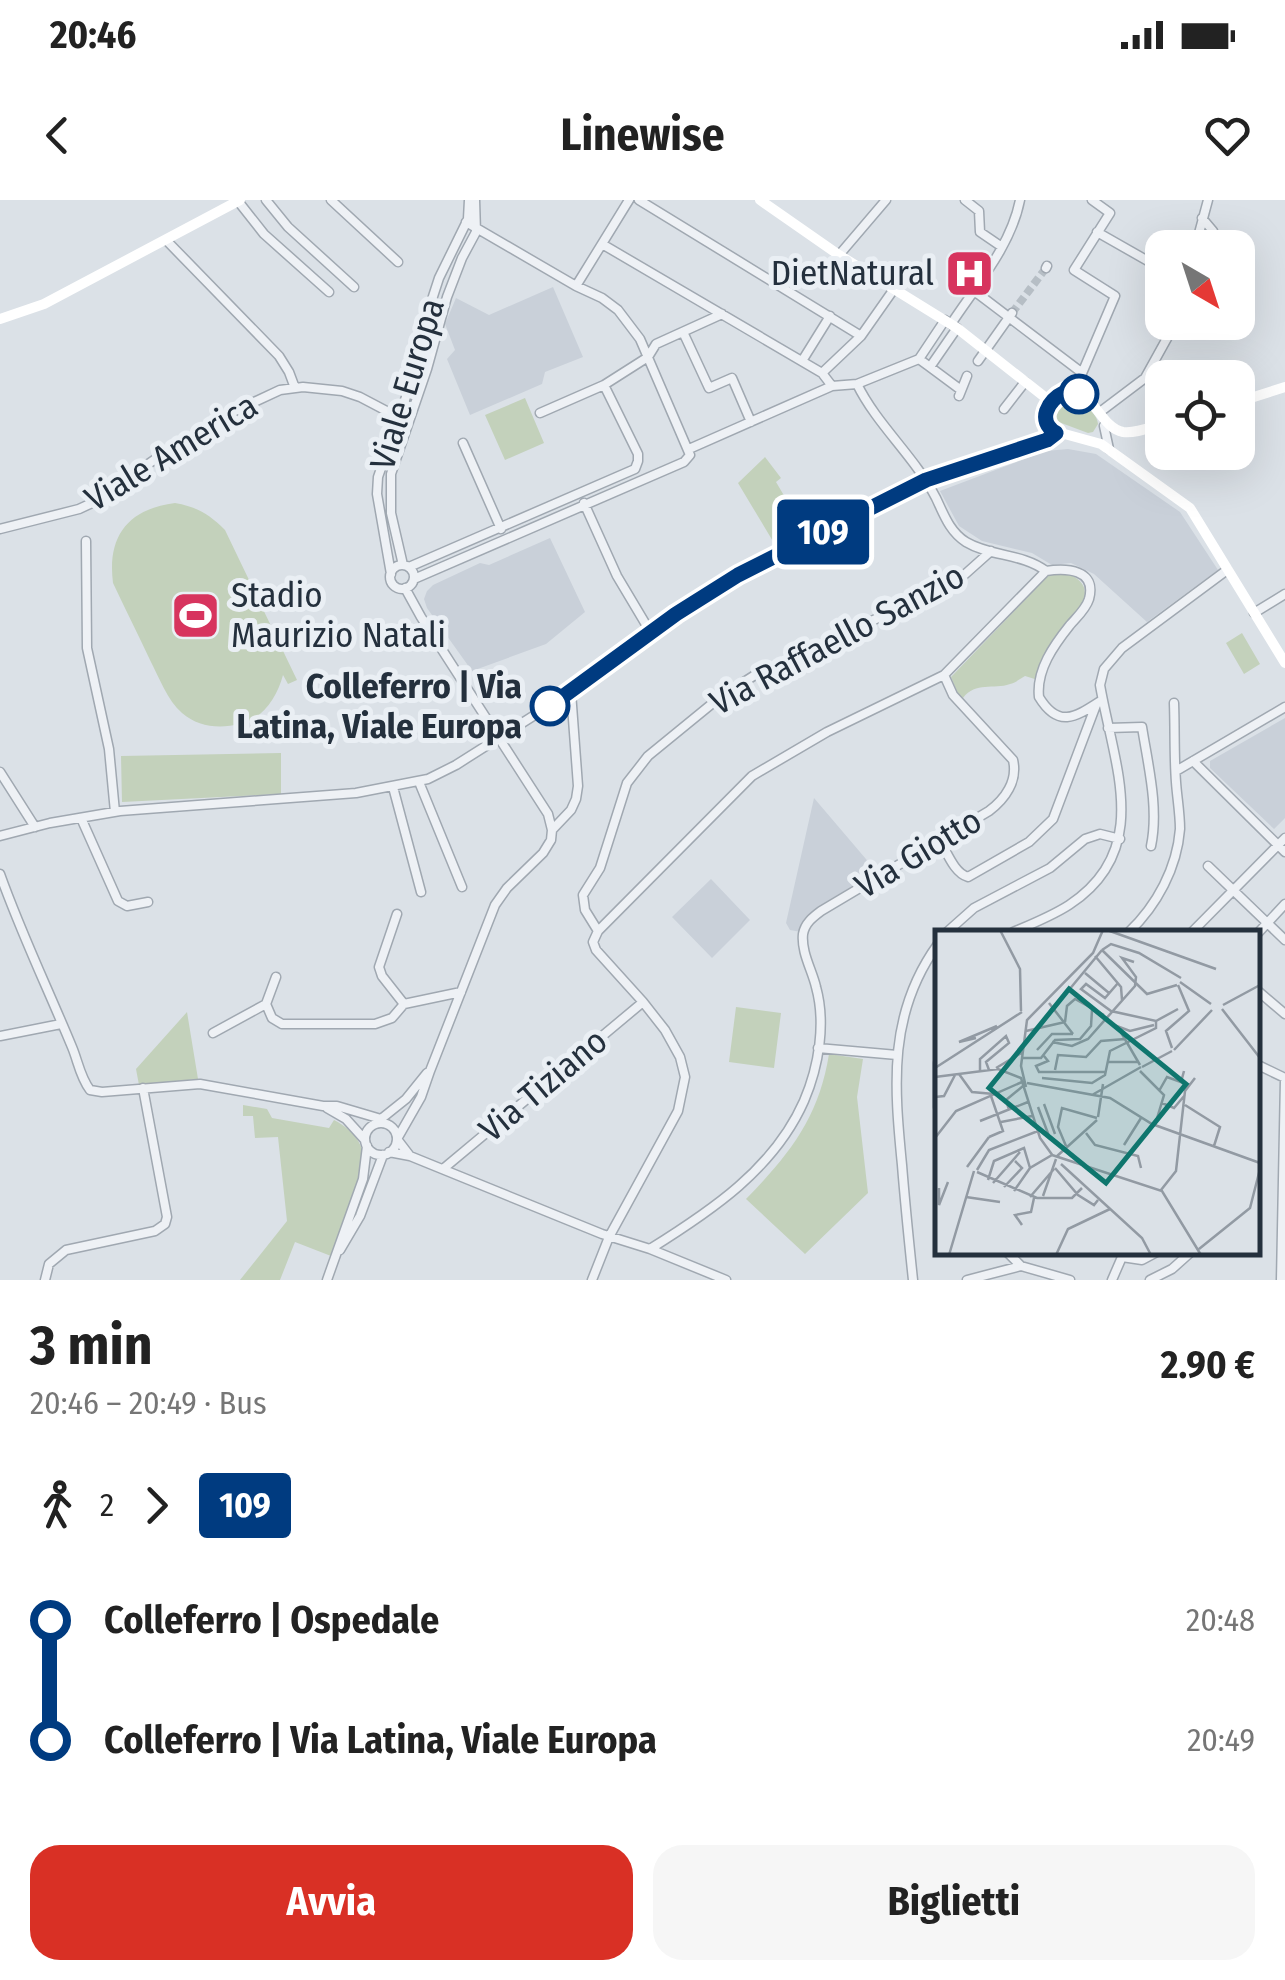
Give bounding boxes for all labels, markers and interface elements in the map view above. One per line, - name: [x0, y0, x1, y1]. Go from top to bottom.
- text: 20:46: [50, 12, 136, 58]
- icon: back: [30, 108, 85, 163]
- text: Linewise: [560, 108, 725, 162]
- icon: heart: [1200, 108, 1255, 163]
- north arrow: [1145, 230, 1255, 340]
- map controls: [1145, 230, 1255, 470]
- hospital icon: DietNatural: [943, 247, 995, 299]
- place label: DietNatural: [771, 252, 934, 294]
- street label: Viale Europa: [361, 293, 453, 475]
- button: locate: [1145, 360, 1255, 470]
- unlabelled marker: [1060, 375, 1098, 413]
- street label: Viale America: [77, 384, 265, 520]
- line badge: 109: [766, 500, 880, 564]
- text: 109: [797, 511, 849, 553]
- street label: Via Raffaello Sanzio: [703, 554, 971, 724]
- place label: Stadio Maurizio Natali: [231, 574, 446, 656]
- sports icon: Stadio Maurizio Natali: [170, 589, 222, 641]
- place label: Colleferro | Via Latina, Viale Europa: [236, 665, 522, 747]
- marker: Colleferro | Via Latina, Viale Europa: [531, 687, 569, 725]
- street label: Via Giotto: [847, 799, 989, 907]
- inset map: [935, 930, 1260, 1255]
- street label: Via Tiziano: [471, 1020, 615, 1150]
- text: 3 min: [30, 1313, 153, 1379]
- text: 2.90 €: [1161, 1342, 1255, 1388]
- text: 20:46 – 20:49 · Bus: [30, 1384, 267, 1422]
- icon: walk: [30, 1478, 85, 1533]
- icon: forward: [129, 1478, 184, 1533]
- text: 109: [219, 1484, 271, 1526]
- text: 2: [100, 1486, 114, 1524]
- text: Colleferro | Ospedale: [104, 1597, 439, 1643]
- text: 20:48: [1186, 1601, 1255, 1639]
- text: Colleferro | Via Latina, Viale Europa: [104, 1717, 657, 1763]
- text: 20:49: [1187, 1721, 1255, 1759]
- button: Avvia: [30, 1845, 633, 1960]
- button: Biglietti: [653, 1845, 1255, 1960]

